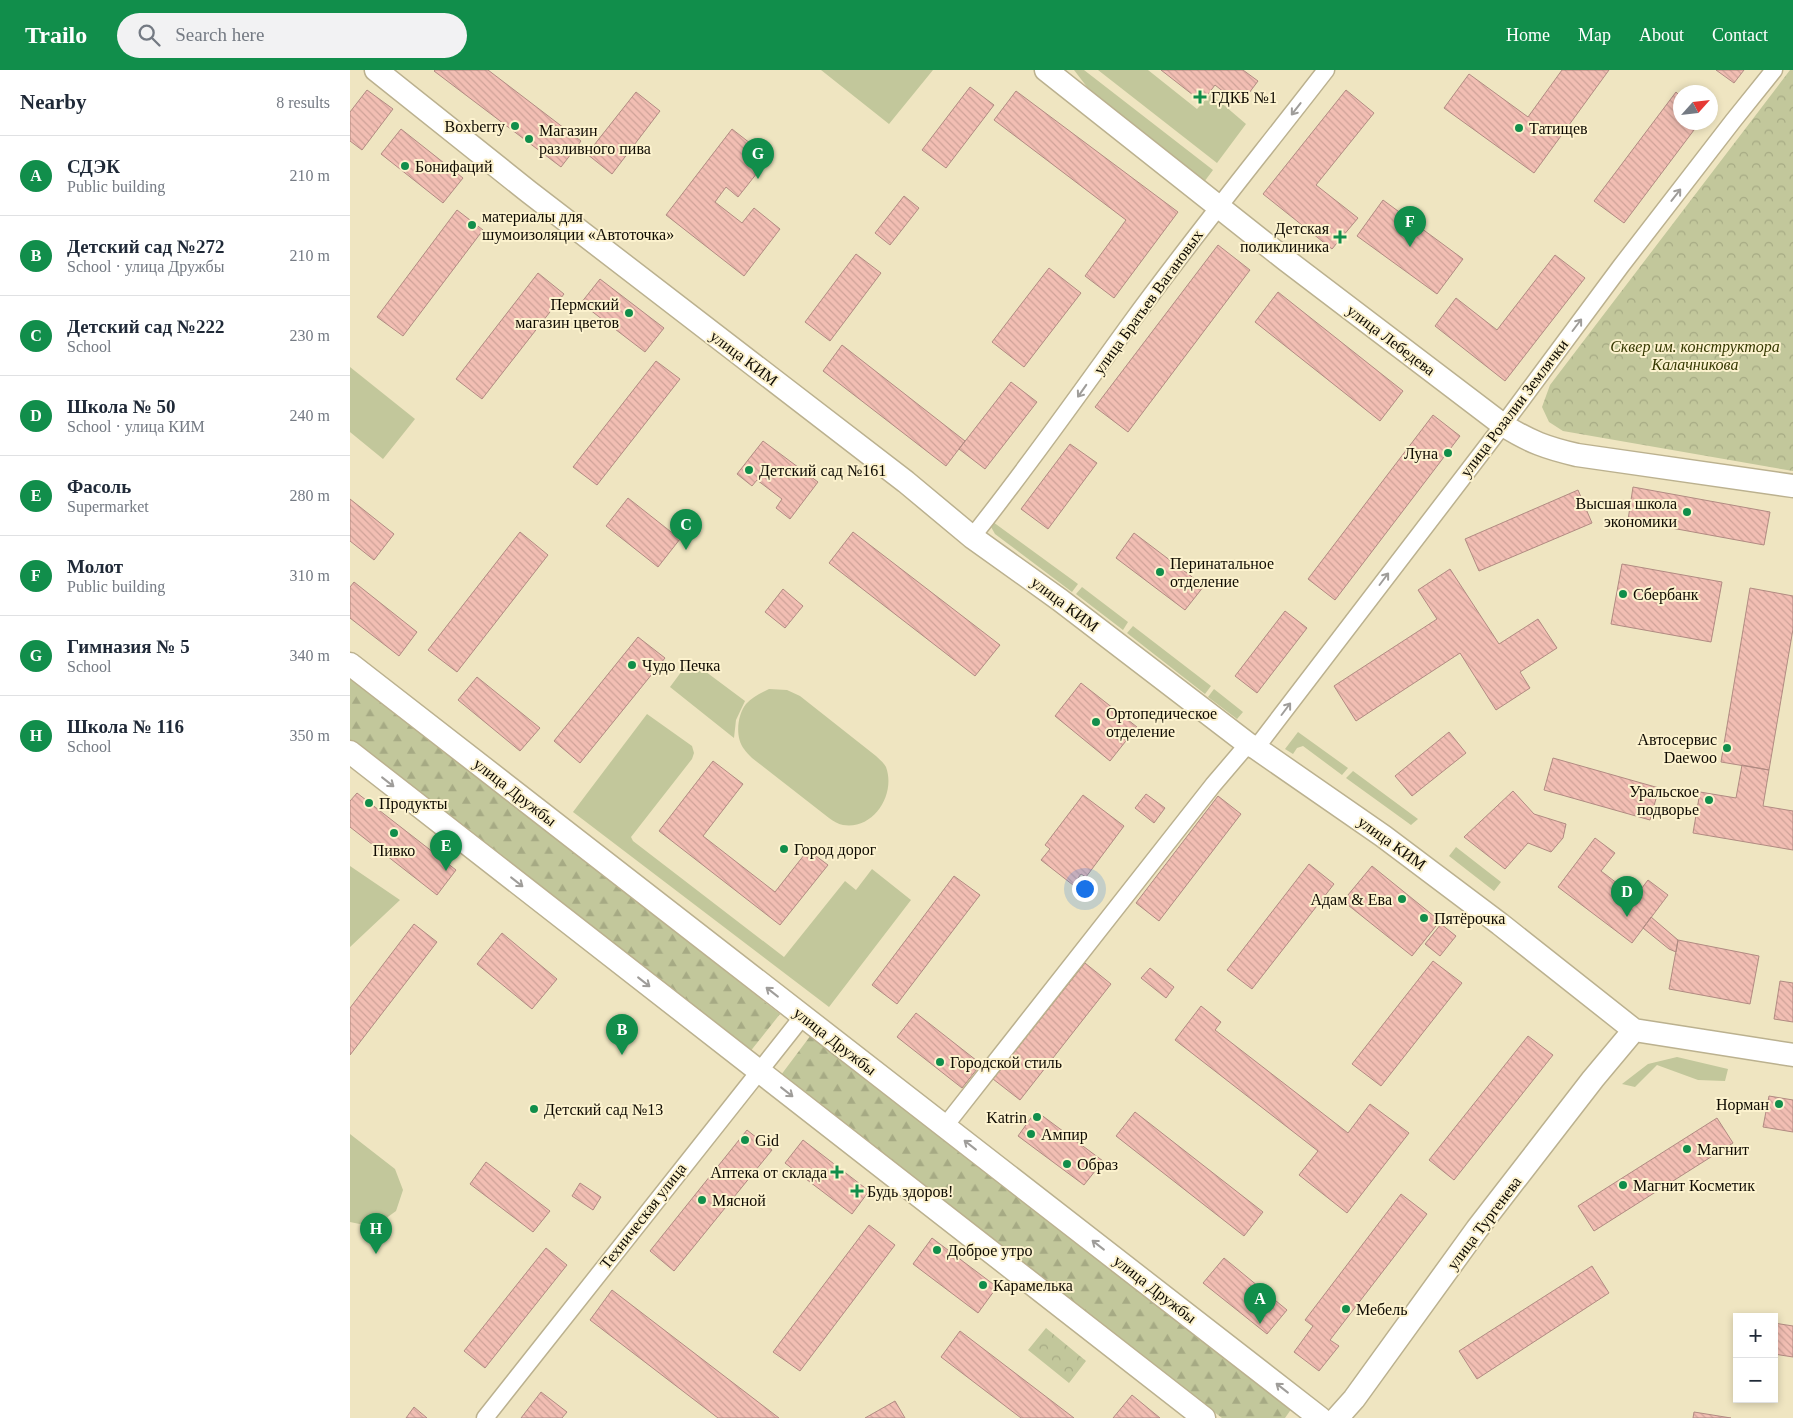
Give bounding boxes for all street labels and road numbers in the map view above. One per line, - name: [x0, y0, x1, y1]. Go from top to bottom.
- street label: улица Братьев Вагановых: [1090, 226, 1207, 378]
- street label: улица Лебедева: [1343, 301, 1438, 379]
- street label: улица КИМ: [706, 327, 781, 390]
- street label: улица Розалии Землячки: [1457, 336, 1572, 481]
- street label: улица КИМ: [1027, 573, 1102, 636]
- street label: улица Дружбы: [470, 755, 560, 830]
- street label: улица КИМ: [1354, 813, 1429, 874]
- street label: улица Дружбы: [790, 1004, 880, 1079]
- street label: Техническая улица: [596, 1160, 690, 1273]
- street label: улица Тургенева: [1443, 1173, 1525, 1273]
- street label: улица Дружбы: [1110, 1252, 1200, 1327]

